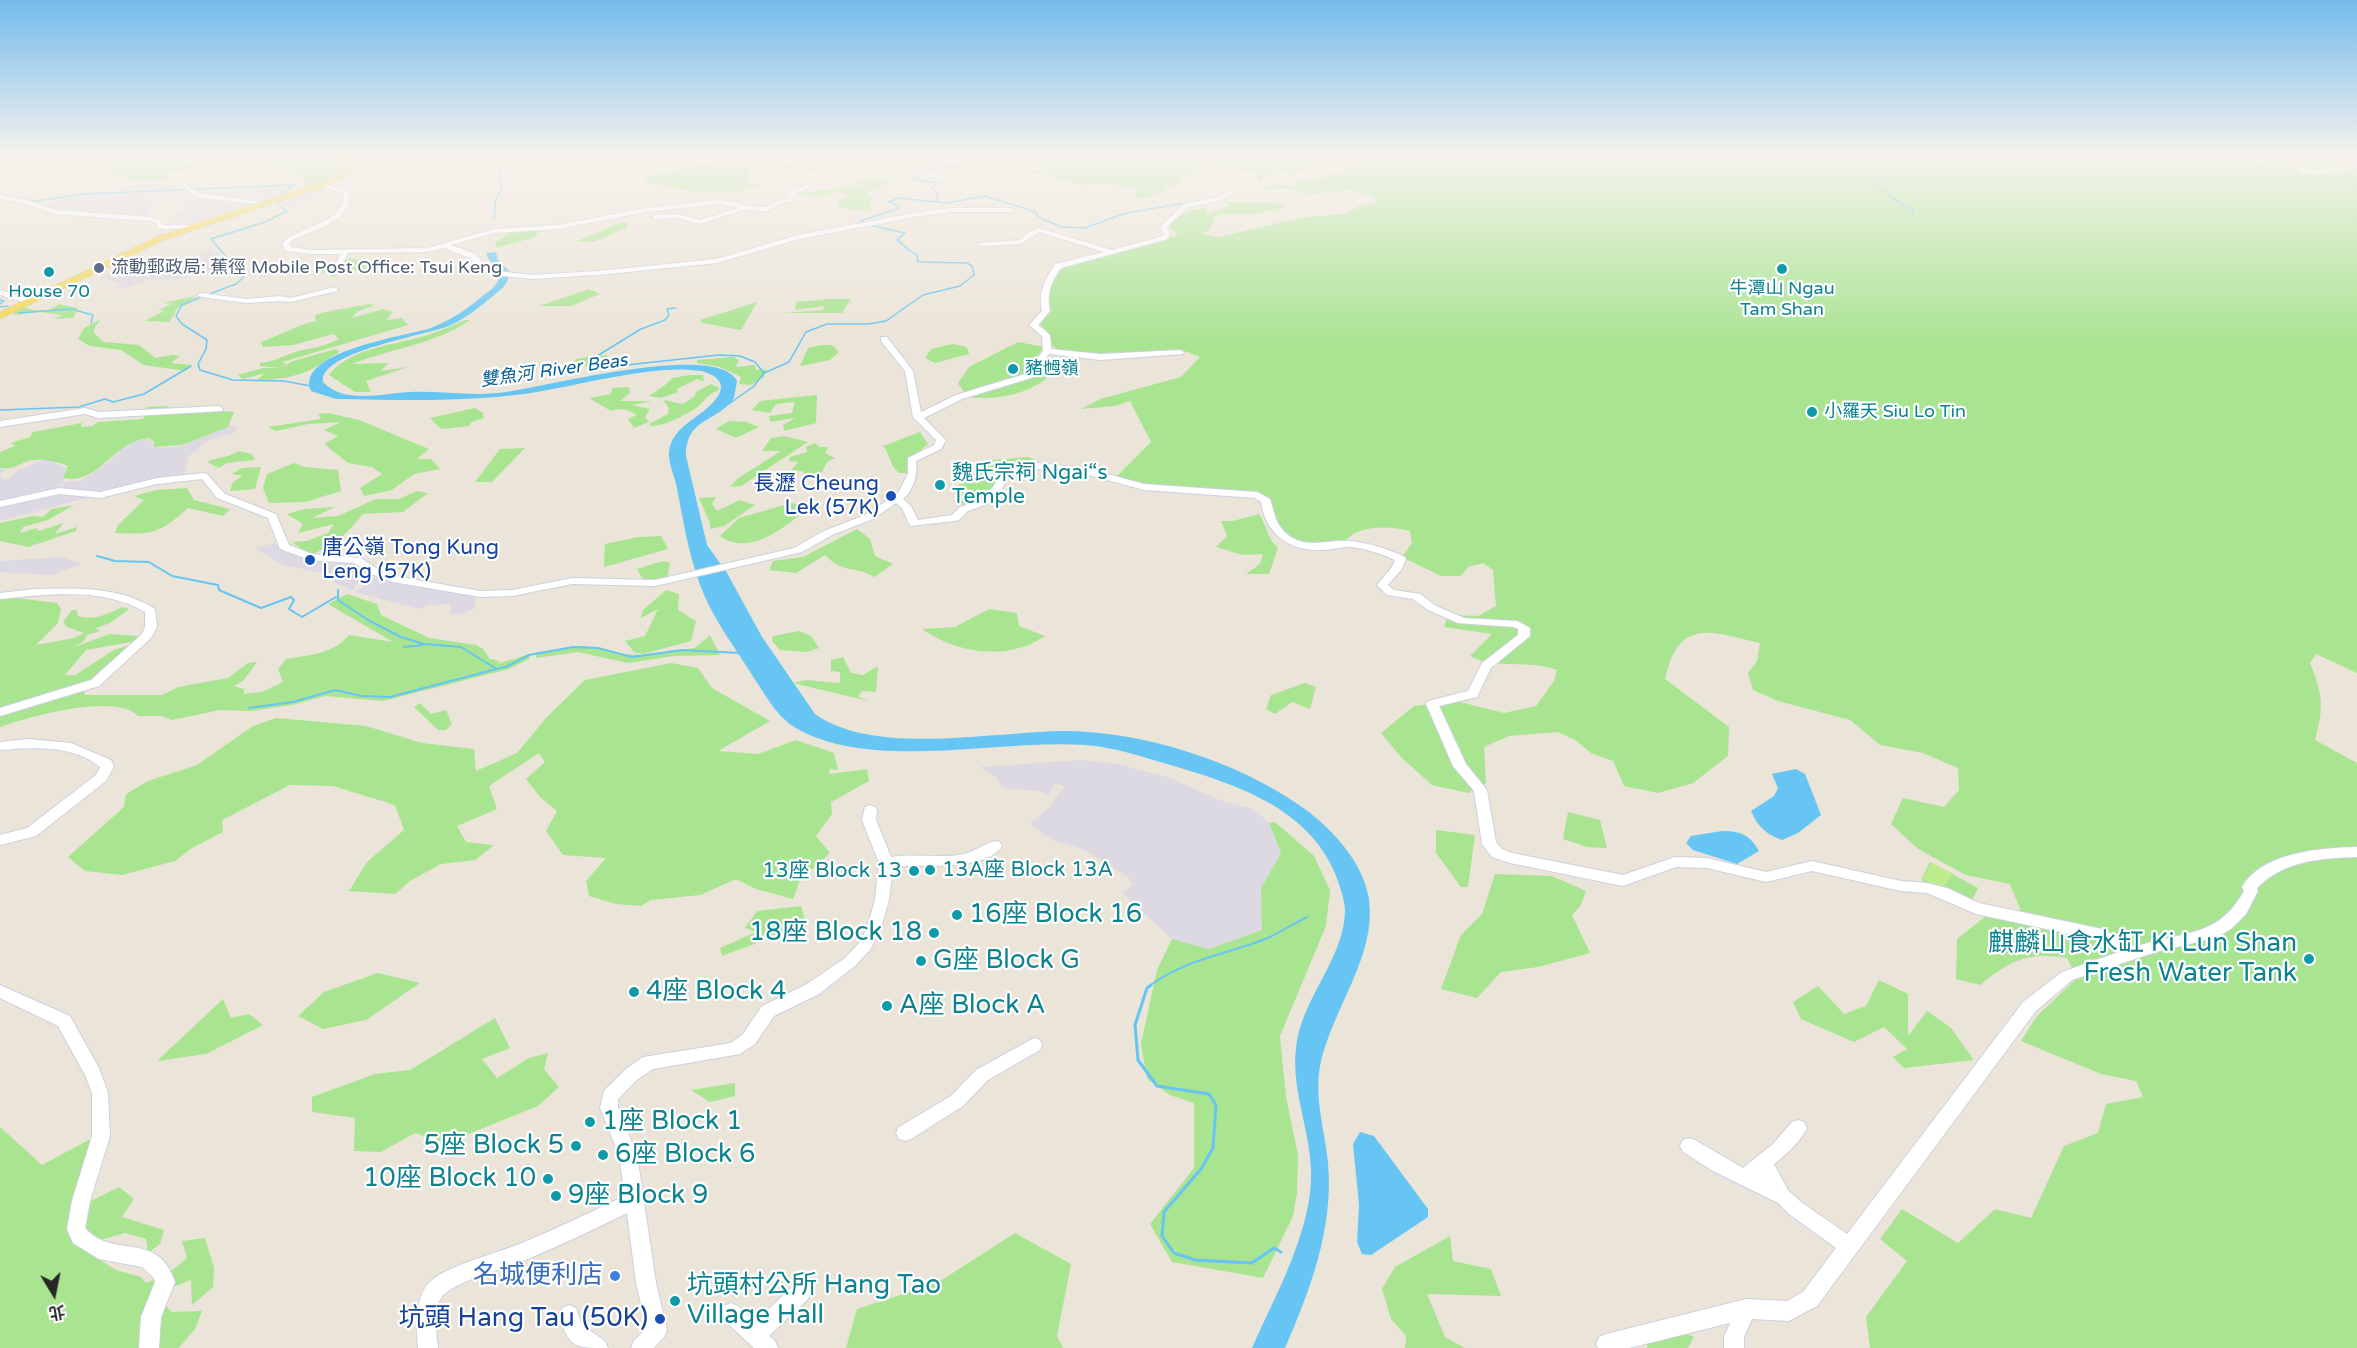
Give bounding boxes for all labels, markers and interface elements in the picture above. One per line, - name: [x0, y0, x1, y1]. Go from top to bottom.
- place label: 流動郵政局: 蕉徑 Mobile Post Office: Tsui Keng: [111, 257, 502, 279]
- marker: 流動郵政局: 蕉徑 Mobile Post Office: Tsui Keng: [92, 261, 106, 275]
- marker: 牛潭山 Ngau Tam Shan: [1775, 262, 1789, 276]
- marker: House 70: [42, 265, 56, 279]
- place label: 牛潭山 Ngau Tam Shan: [1729, 278, 1835, 320]
- place label: House 70: [8, 281, 90, 303]
- water label: 雙魚河 River Beas: [479, 350, 629, 392]
- place label: 豬乸嶺: [1025, 358, 1079, 380]
- marker: 豬乸嶺: [1006, 362, 1020, 376]
- place label: 小羅天 Siu Lo Tin: [1824, 401, 1966, 423]
- marker: 小羅天 Siu Lo Tin: [1805, 405, 1819, 419]
- place label: 魏氏宗祠 Ngai“s Temple: [952, 460, 1108, 510]
- place label: 長瀝 Cheung Lek (57K): [753, 471, 879, 521]
- marker: 魏氏宗祠 Ngai“s Temple: [933, 478, 947, 492]
- marker: 長瀝 Cheung Lek (57K): [884, 489, 898, 503]
- place label: 唐公嶺 Tong Kung Leng (57K): [322, 535, 499, 585]
- marker: 唐公嶺 Tong Kung Leng (57K): [303, 553, 317, 567]
- place label: 13A座 Block 13A: [942, 857, 1113, 883]
- place label: 13座 Block 13: [762, 858, 902, 884]
- marker: 13A座 Block 13A: [923, 863, 937, 877]
- marker: 13座 Block 13: [907, 864, 921, 878]
- place label: 16座 Block 16: [969, 899, 1142, 931]
- marker: 16座 Block 16: [950, 908, 964, 922]
- place label: 18座 Block 18: [749, 917, 922, 949]
- marker: 18座 Block 18: [927, 926, 941, 940]
- place label: 麒麟山食水缸 Ki Lun Shan Fresh Water Tank: [1988, 928, 2297, 990]
- place label: G座 Block G: [933, 945, 1080, 977]
- marker: 麒麟山食水缸 Ki Lun Shan Fresh Water Tank: [2302, 952, 2316, 966]
- marker: G座 Block G: [914, 954, 928, 968]
- place label: 4座 Block 4: [646, 976, 786, 1008]
- marker: 4座 Block 4: [627, 985, 641, 999]
- place label: A座 Block A: [899, 990, 1045, 1022]
- marker: A座 Block A: [880, 999, 894, 1013]
- place label: 1座 Block 1: [602, 1106, 742, 1138]
- marker: 1座 Block 1: [583, 1115, 597, 1129]
- place label: 5座 Block 5: [424, 1130, 564, 1162]
- marker: 5座 Block 5: [569, 1139, 583, 1153]
- place label: 6座 Block 6: [615, 1139, 755, 1171]
- marker: 6座 Block 6: [596, 1148, 610, 1162]
- place label: 10座 Block 10: [363, 1163, 536, 1195]
- marker: 10座 Block 10: [541, 1172, 555, 1186]
- place label: 9座 Block 9: [568, 1180, 708, 1212]
- marker: 9座 Block 9: [549, 1189, 563, 1203]
- place label: 名城便利店: [473, 1260, 603, 1292]
- north arrow: [24, 1264, 84, 1324]
- marker: 名城便利店: [608, 1269, 622, 1283]
- place label: 坑頭村公所 Hang Tao Village Hall: [687, 1270, 941, 1332]
- marker: 坑頭村公所 Hang Tao Village Hall: [668, 1294, 682, 1308]
- text: 北: [48, 1300, 67, 1323]
- place label: 坑頭 Hang Tau (50K): [399, 1303, 648, 1335]
- marker: 坑頭 Hang Tau (50K): [653, 1312, 667, 1326]

